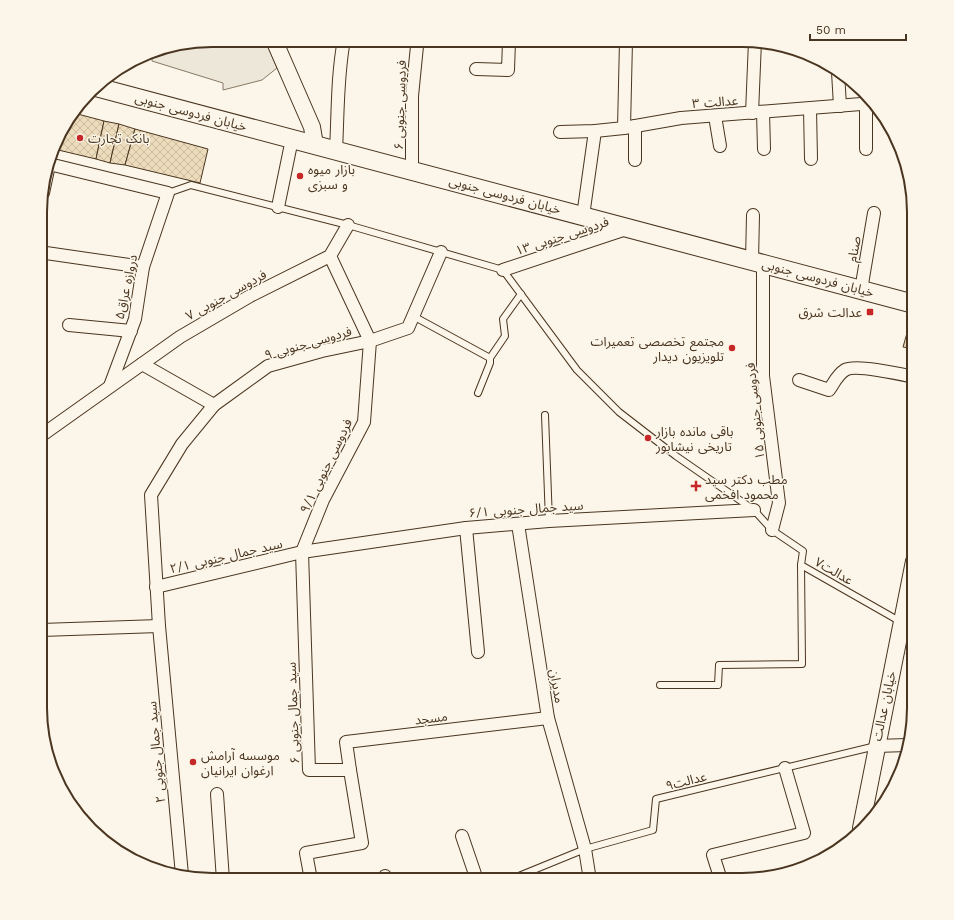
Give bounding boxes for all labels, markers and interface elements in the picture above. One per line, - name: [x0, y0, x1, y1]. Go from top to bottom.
- scale bar: [810, 16, 906, 42]
- text: 50 m: [816, 23, 846, 37]
- street label: فردوسی جنوبی ۶: [391, 60, 410, 150]
- street label: خیابان فردوسی جنوبی: [133, 90, 249, 135]
- street label: عدالت ۳: [692, 93, 739, 111]
- place label: بانک تجارت: [88, 131, 150, 146]
- marker: بانک تجارت: [75, 133, 85, 143]
- place label: بازار میوه و سبزی: [308, 162, 355, 193]
- marker: بازار میوه و سبزی: [295, 171, 305, 181]
- street label: خیابان فردوسی جنوبی: [447, 173, 563, 218]
- street label: فردوسی جنوبی ۱۳: [513, 214, 611, 259]
- street label: صنام: [844, 235, 866, 264]
- street label: دروازه عراق۵: [112, 253, 140, 321]
- street label: خیابان فردوسی جنوبی: [760, 256, 876, 301]
- street label: فردوسی جنوبی ۷: [183, 267, 270, 324]
- place label: عدالت شرق: [798, 305, 862, 320]
- marker: عدالت شرق: [865, 307, 875, 317]
- street label: فردوسی جنوبی ۹: [263, 323, 354, 364]
- place label: مجتمع تخصصی تعمیرات تلویزیون دیدار: [591, 334, 724, 365]
- marker: مجتمع تخصصی تعمیرات تلویزیون دیدار: [727, 343, 737, 353]
- street label: فردوسی جنوبی ۱۵: [742, 361, 769, 460]
- street label: فردوسی جنوبی ۹/۱: [297, 416, 356, 516]
- place label: باقی مانده بازار تاریخی نیشابور: [655, 424, 733, 455]
- marker: باقی مانده بازار تاریخی نیشابور: [643, 433, 653, 443]
- place label: مطب دکتر سید محمود افخمی: [705, 472, 788, 503]
- marker: مطب دکتر سید محمود افخمی: [690, 480, 702, 492]
- street label: سید جمال جنوبی ۶/۱: [468, 498, 584, 521]
- street label: سید جمال جنوبی ۲/۱: [168, 536, 284, 577]
- street label: عدالت۷: [812, 554, 856, 588]
- street label: سید جمال جنوبی ۶: [284, 662, 303, 764]
- street label: مدیران: [546, 668, 567, 705]
- street label: خیابان عدالت: [869, 669, 900, 743]
- street label: سید جمال جنوبی ۲: [144, 700, 169, 803]
- street label: مسجد: [414, 709, 448, 727]
- place label: موسسه آرامش ارغوان ایرانیان: [201, 748, 280, 779]
- marker: موسسه آرامش ارغوان ایرانیان: [188, 757, 198, 767]
- street label: عدالت۹: [664, 769, 708, 793]

